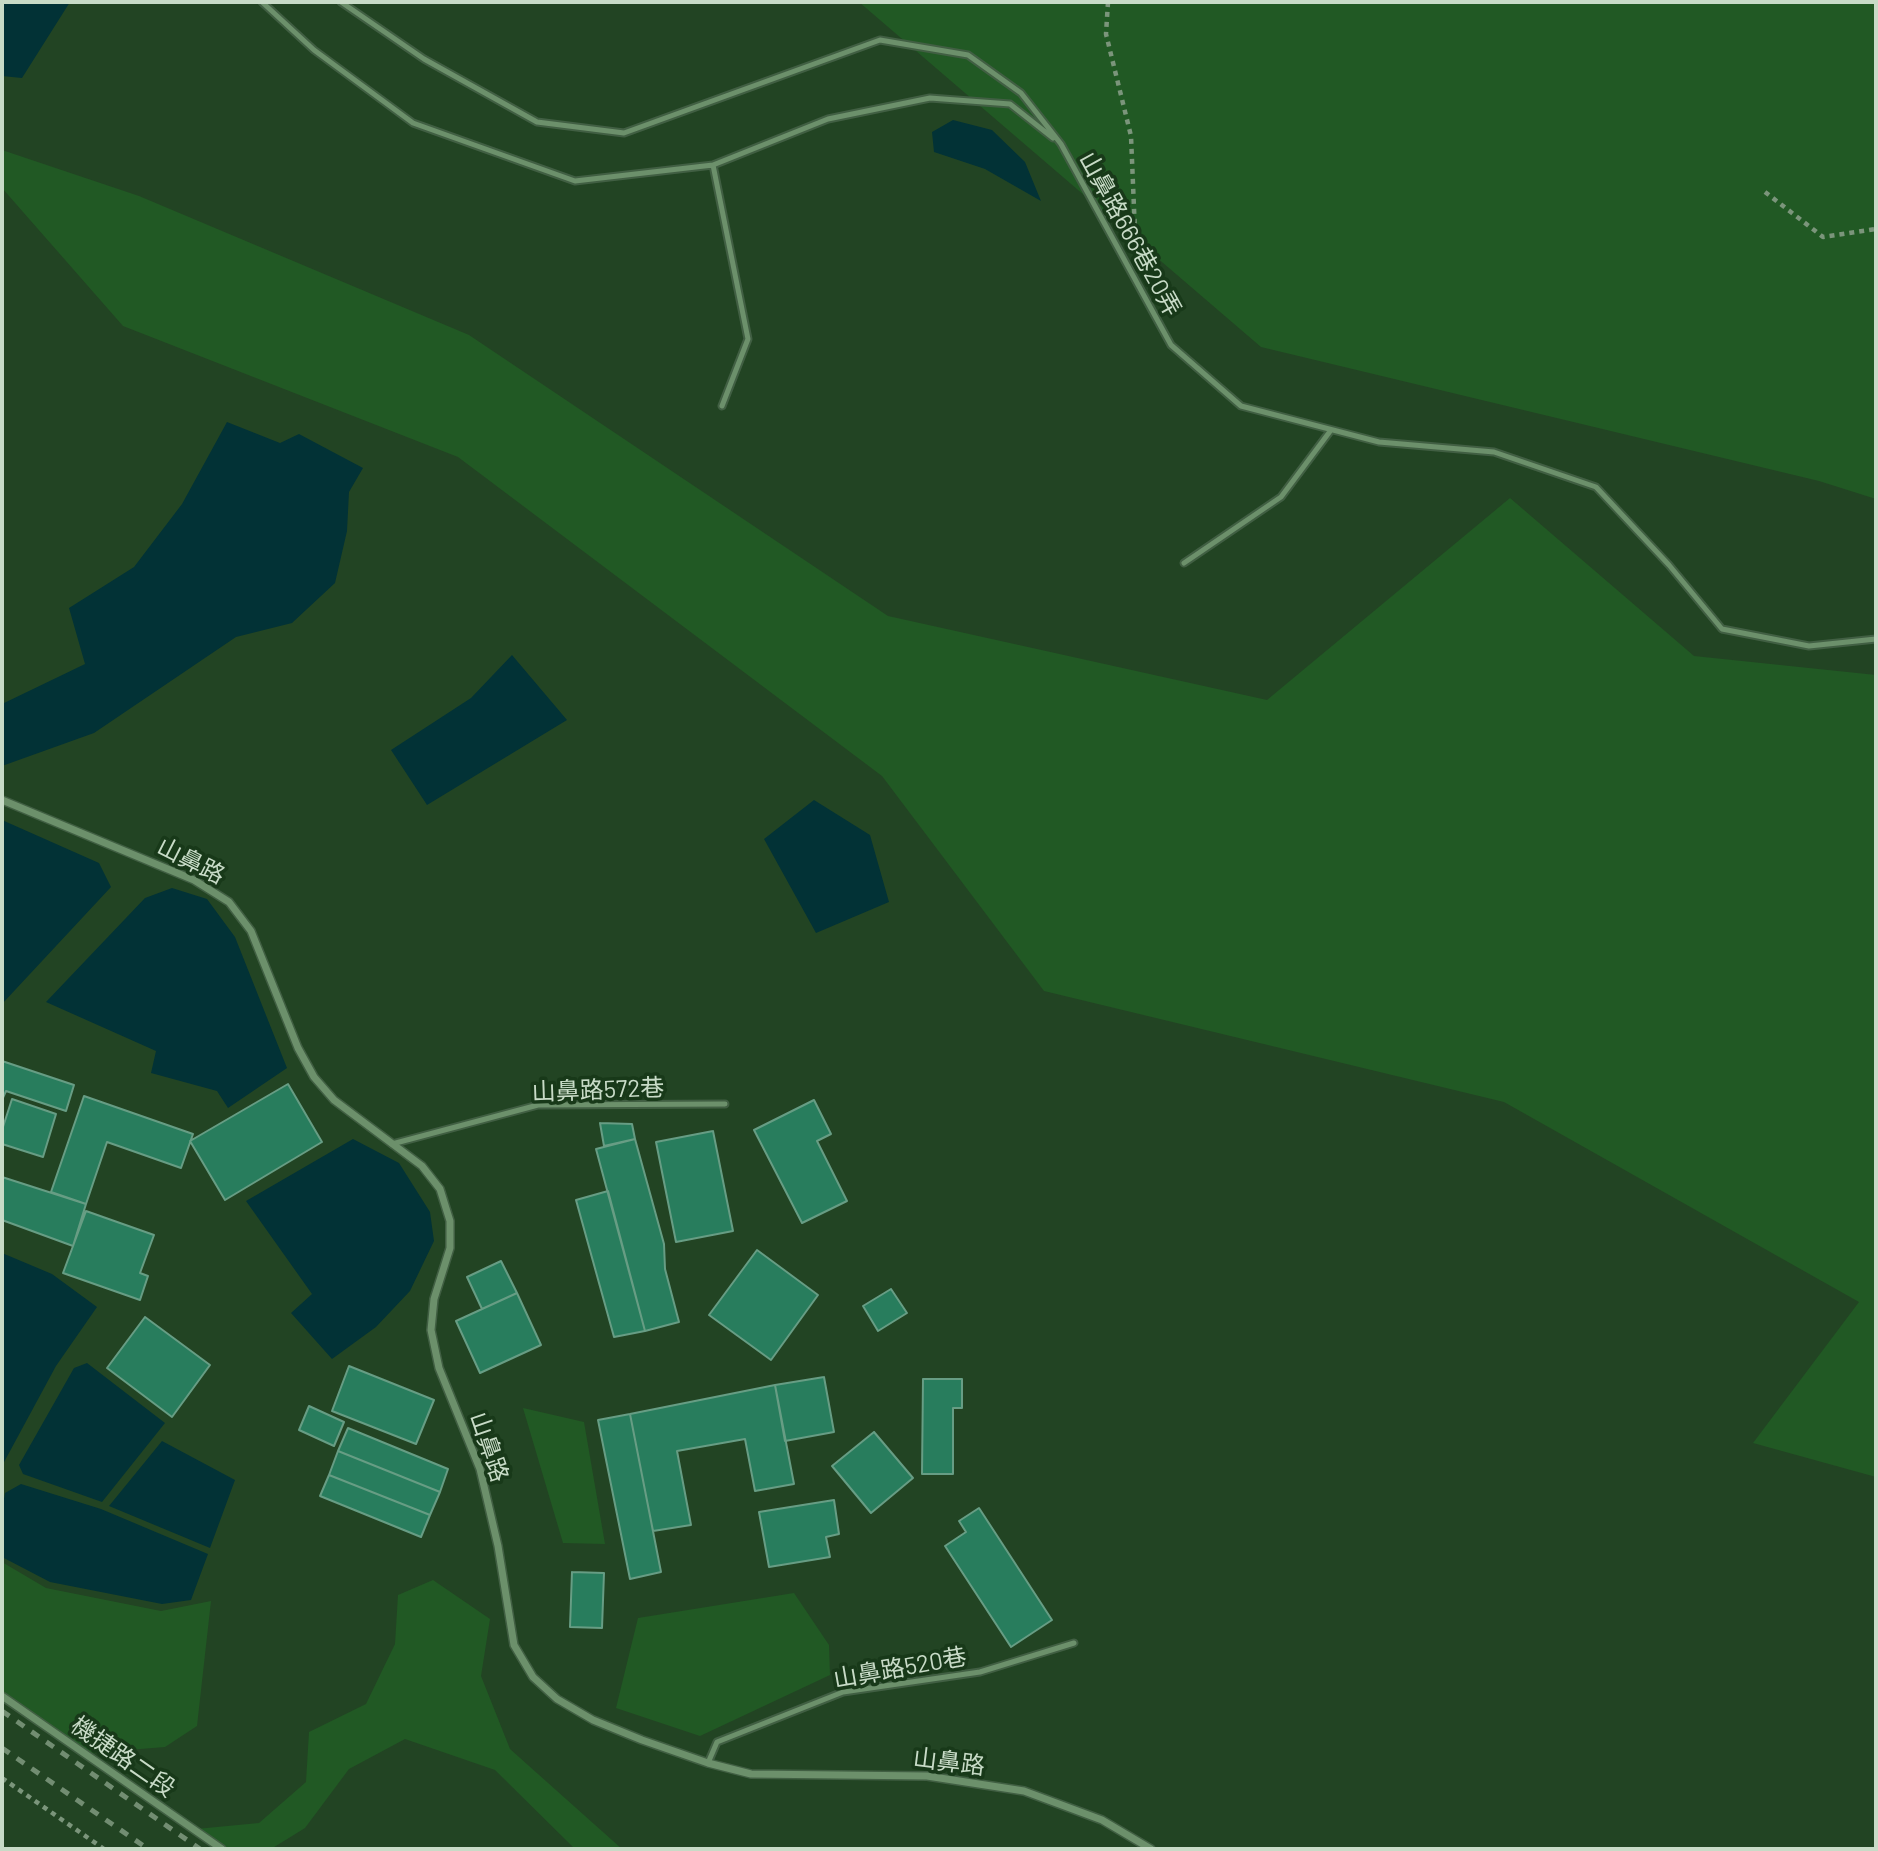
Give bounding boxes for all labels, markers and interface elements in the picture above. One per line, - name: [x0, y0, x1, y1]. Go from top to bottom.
- street label: 山鼻路666巷20弄: [1073, 147, 1187, 321]
- street label: 山鼻路: [152, 832, 230, 890]
- street label: 山鼻路572巷: [531, 1073, 665, 1107]
- street label: 山鼻路: [464, 1408, 514, 1486]
- street label: 山鼻路520巷: [831, 1642, 969, 1694]
- street label: 機捷路二段: [66, 1711, 180, 1803]
- street label: 山鼻路: [912, 1743, 986, 1781]

